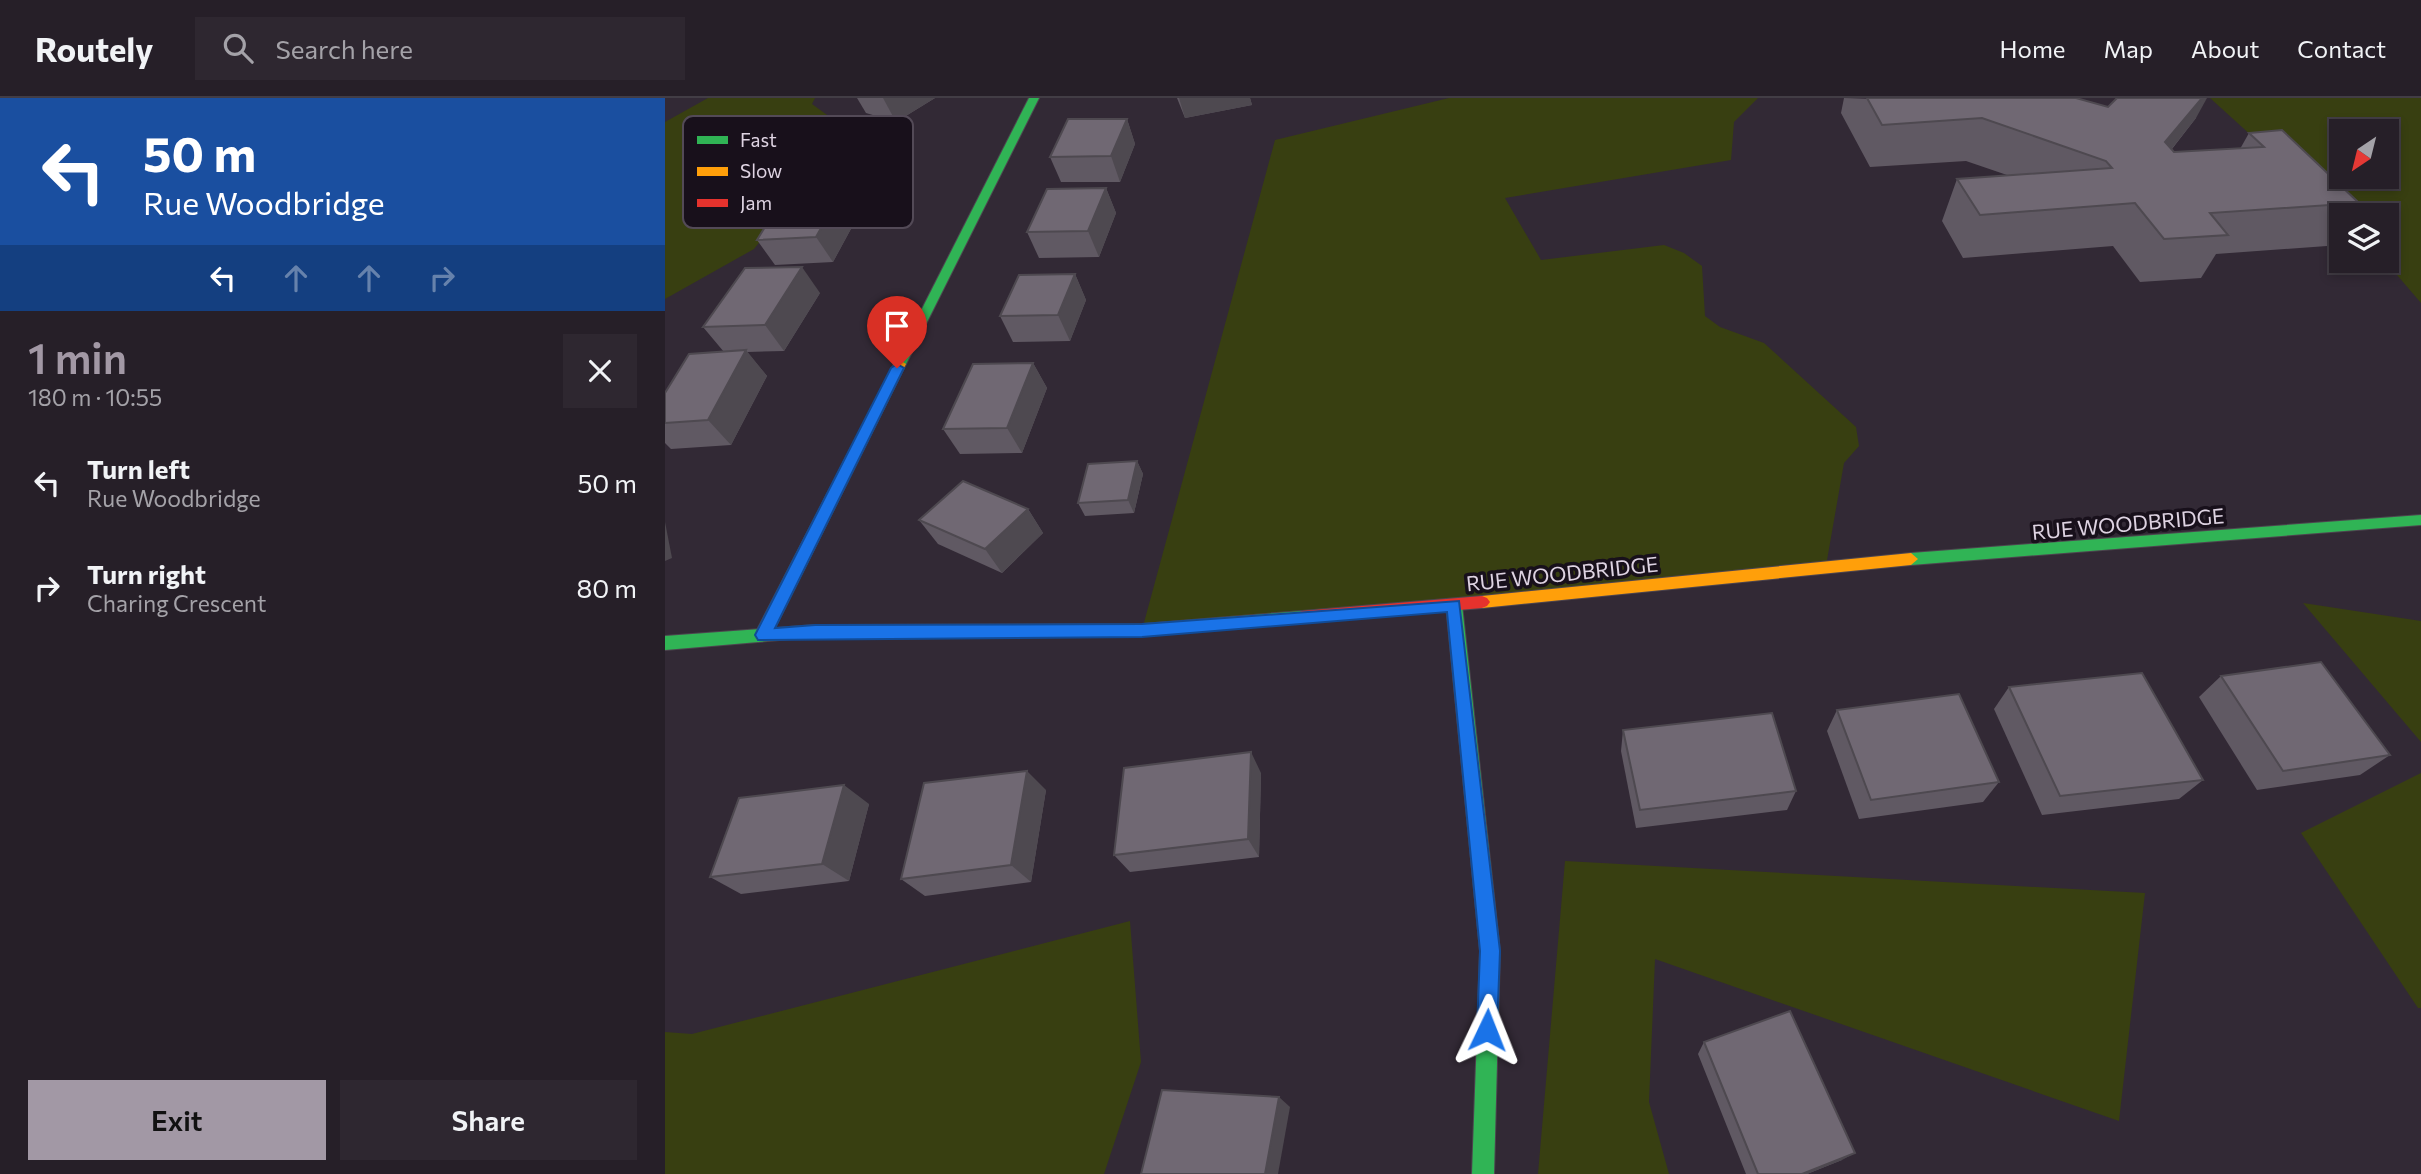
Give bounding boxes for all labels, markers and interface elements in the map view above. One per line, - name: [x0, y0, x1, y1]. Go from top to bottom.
- search box: [195, 17, 685, 80]
- text: Routely: [35, 28, 153, 69]
- icon: search: [219, 29, 257, 67]
- text: Search here: [275, 33, 413, 64]
- text: Home: [2000, 34, 2066, 63]
- text: Map: [2104, 34, 2153, 63]
- text: About: [2191, 34, 2259, 63]
- text: Contact: [2297, 34, 2386, 63]
- legend: [683, 116, 913, 228]
- north arrow: [2329, 119, 2399, 189]
- map controls: [2329, 119, 2399, 273]
- text: 50 m: [143, 122, 256, 182]
- icon: left: [28, 126, 119, 217]
- text: Fast: [740, 128, 777, 151]
- text: Slow: [740, 159, 782, 182]
- text: Rue Woodbridge: [143, 182, 385, 222]
- text: Jam: [740, 191, 772, 214]
- button: layers: [2329, 203, 2399, 273]
- icon: left: [204, 259, 242, 297]
- icon: ahead: [277, 259, 315, 297]
- icon: ahead: [350, 259, 388, 297]
- icon: right: [423, 259, 461, 297]
- pin: [867, 296, 927, 368]
- icon: arrive: [878, 307, 916, 345]
- text: 1 min: [28, 331, 127, 383]
- button: close: [563, 334, 637, 408]
- text: 180 m · 10:55: [28, 383, 162, 411]
- text: Turn left: [87, 453, 190, 484]
- icon: left: [28, 464, 66, 502]
- text: 50 m: [577, 467, 637, 498]
- text: Rue Woodbridge: [87, 484, 261, 512]
- street label: RUE WOODBRIDGE: [2031, 502, 2225, 544]
- street label: RUE WOODBRIDGE: [1465, 550, 1659, 596]
- text: Turn right: [87, 558, 206, 589]
- icon: right: [28, 569, 66, 607]
- text: 80 m: [577, 572, 637, 603]
- text: Charing Crescent: [87, 589, 266, 617]
- position arrow: [1450, 993, 1524, 1067]
- button: Exit: [28, 1080, 326, 1160]
- button: Share: [340, 1080, 637, 1160]

